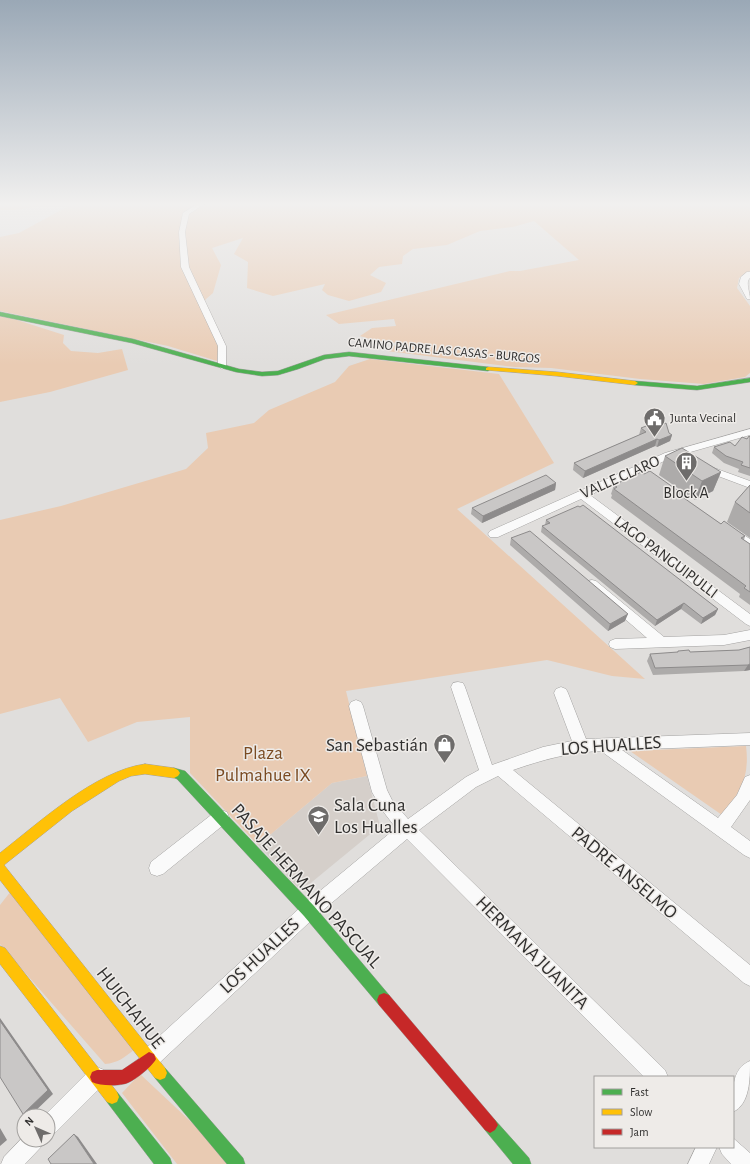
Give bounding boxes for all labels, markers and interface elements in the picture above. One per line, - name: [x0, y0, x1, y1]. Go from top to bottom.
- street label: CAMINO PADRE LAS CASAS - BURGOS: [347, 336, 541, 366]
- public building icon: Junta Vecinal: [641, 405, 667, 438]
- place label: Junta Vecinal: [670, 412, 736, 425]
- building icon: Block A: [673, 450, 699, 483]
- street label: VALLE CLARO: [578, 452, 662, 502]
- place label: Block A: [663, 485, 709, 501]
- street label: LAGO PANGUIPULLI: [611, 513, 721, 601]
- shop icon: San Sebastián: [431, 732, 457, 765]
- street label: LOS HUALLES: [560, 733, 662, 759]
- place label: San Sebastián: [326, 736, 428, 755]
- park label: Plaza Pulmahue IX: [215, 744, 311, 785]
- place label: Sala Cuna Los Hualles: [334, 796, 418, 837]
- street label: PASAJE HERMANO PASCUAL: [227, 800, 385, 972]
- school or university icon: Sala Cuna Los Hualles: [306, 803, 332, 836]
- street label: PADRE ANSELMO: [567, 823, 681, 923]
- street label: HERMANA JUANITA: [472, 893, 592, 1013]
- street label: LOS HUALLES: [217, 915, 303, 997]
- street label: HUICHAHUE: [92, 964, 168, 1052]
- legend: [594, 1076, 734, 1148]
- text: Fast: [630, 1086, 649, 1098]
- text: Slow: [630, 1106, 652, 1118]
- north arrow: [16, 1108, 56, 1148]
- text: N: [23, 1115, 36, 1128]
- text: Jam: [630, 1126, 649, 1138]

